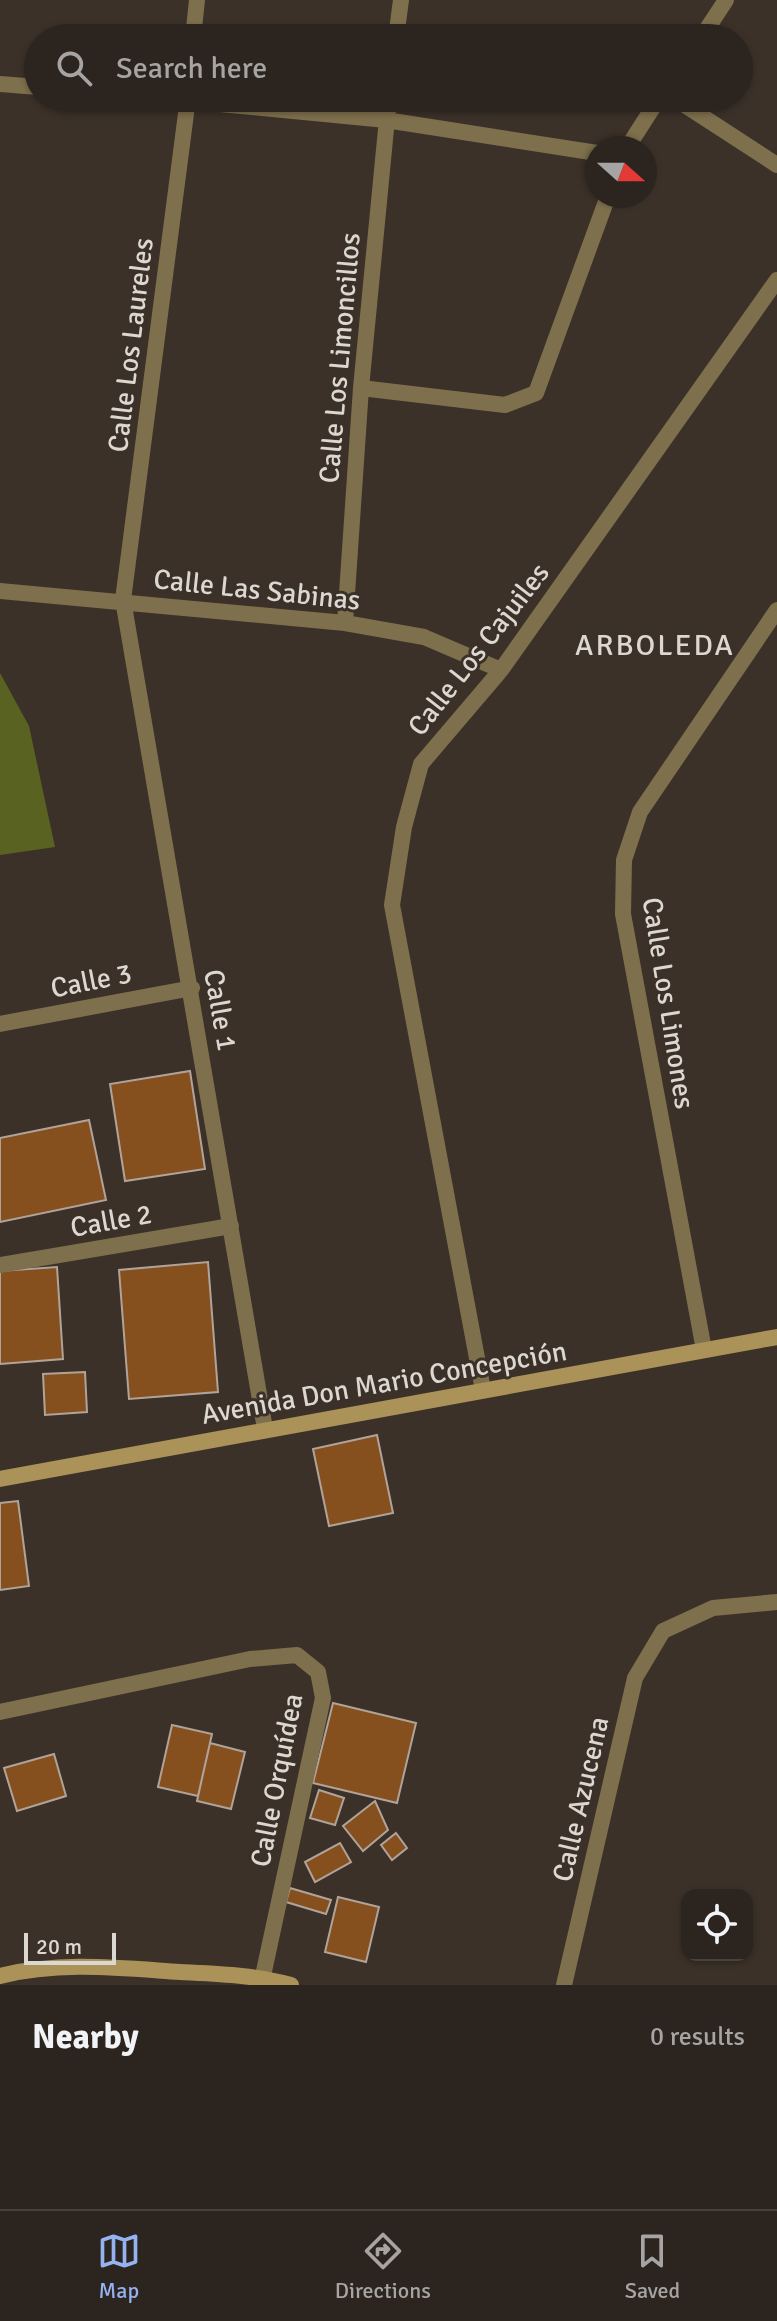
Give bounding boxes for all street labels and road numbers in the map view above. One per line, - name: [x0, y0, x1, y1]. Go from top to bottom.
- street label: Calle Los Limoncillos: [312, 231, 368, 485]
- street label: Calle Los Laureles: [101, 236, 161, 454]
- street label: Calle Los Cajuiles: [401, 557, 557, 743]
- street label: Calle Las Sabinas: [152, 562, 362, 618]
- street label: Calle Los Limones: [634, 895, 702, 1111]
- street label: Calle 3: [48, 956, 135, 1005]
- street label: Calle 1: [196, 967, 244, 1054]
- street label: Calle 2: [68, 1197, 155, 1245]
- street label: Avenida Don Mario Concepción: [199, 1334, 570, 1432]
- street label: Calle Orquídea: [243, 1691, 310, 1870]
- street label: Calle Azucena: [545, 1713, 616, 1885]

